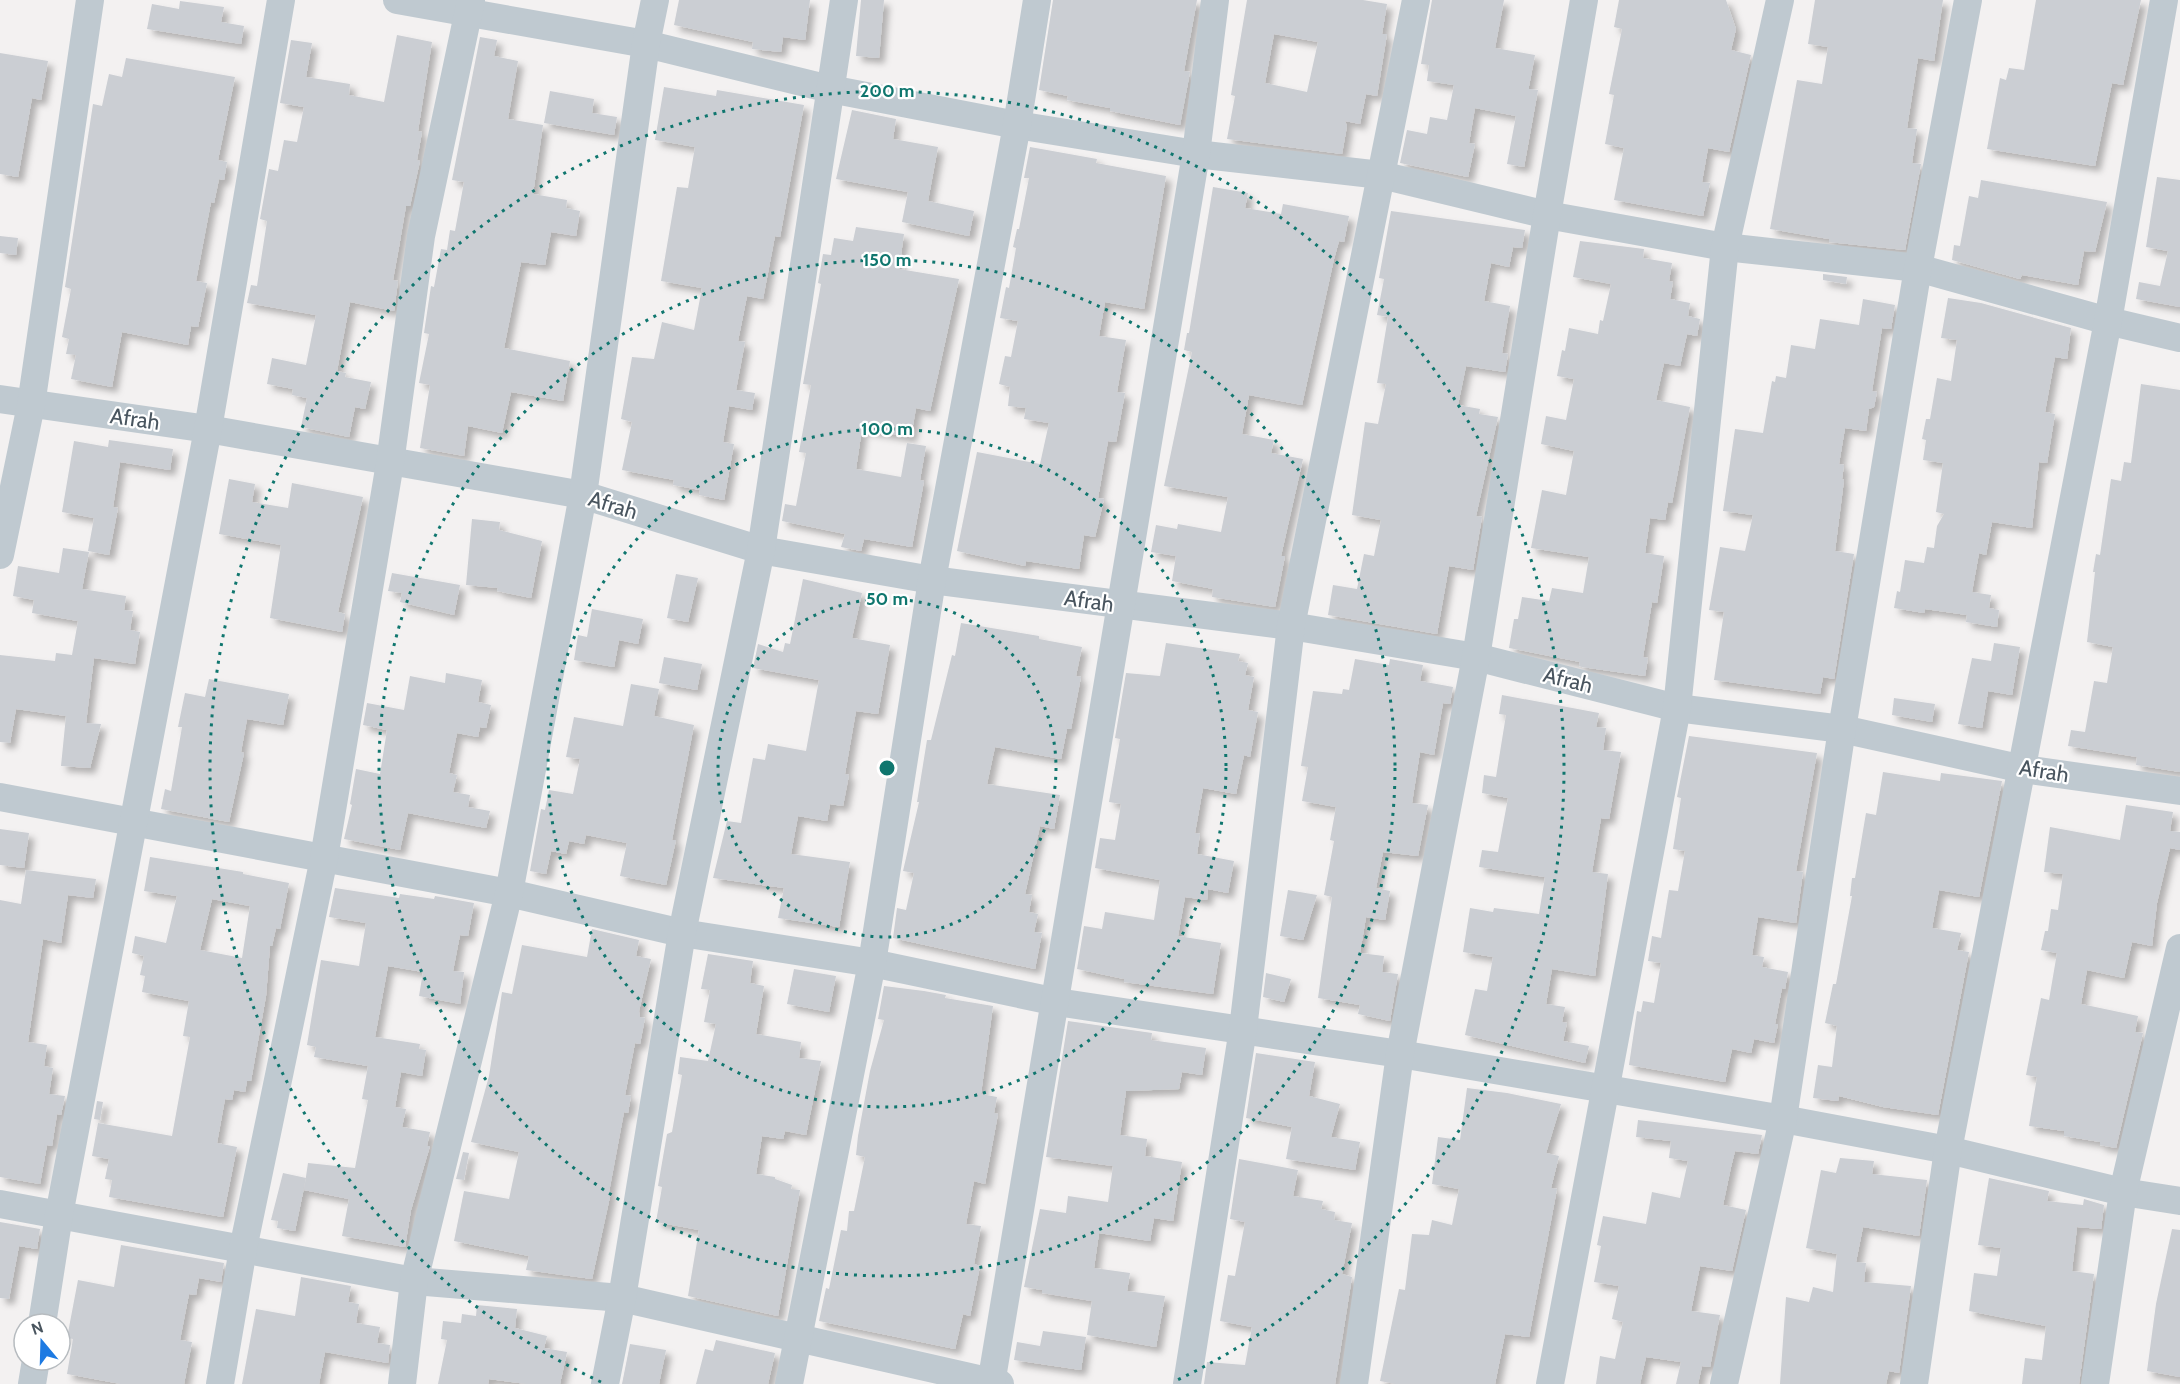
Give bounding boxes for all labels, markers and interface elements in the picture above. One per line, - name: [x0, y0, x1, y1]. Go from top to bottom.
- text: 200 m: [860, 80, 914, 102]
- text: 150 m: [863, 249, 911, 271]
- street label: Afrah: [108, 402, 162, 436]
- text: 100 m: [861, 418, 913, 440]
- street label: Afrah: [585, 485, 641, 525]
- street label: Afrah: [1062, 584, 1116, 618]
- text: 50 m: [866, 588, 908, 610]
- street label: Afrah: [1541, 661, 1595, 699]
- street label: Afrah: [2017, 754, 2071, 788]
- centre of rings: [877, 758, 897, 778]
- north arrow: [12, 1312, 72, 1372]
- text: N: [29, 1317, 46, 1339]

